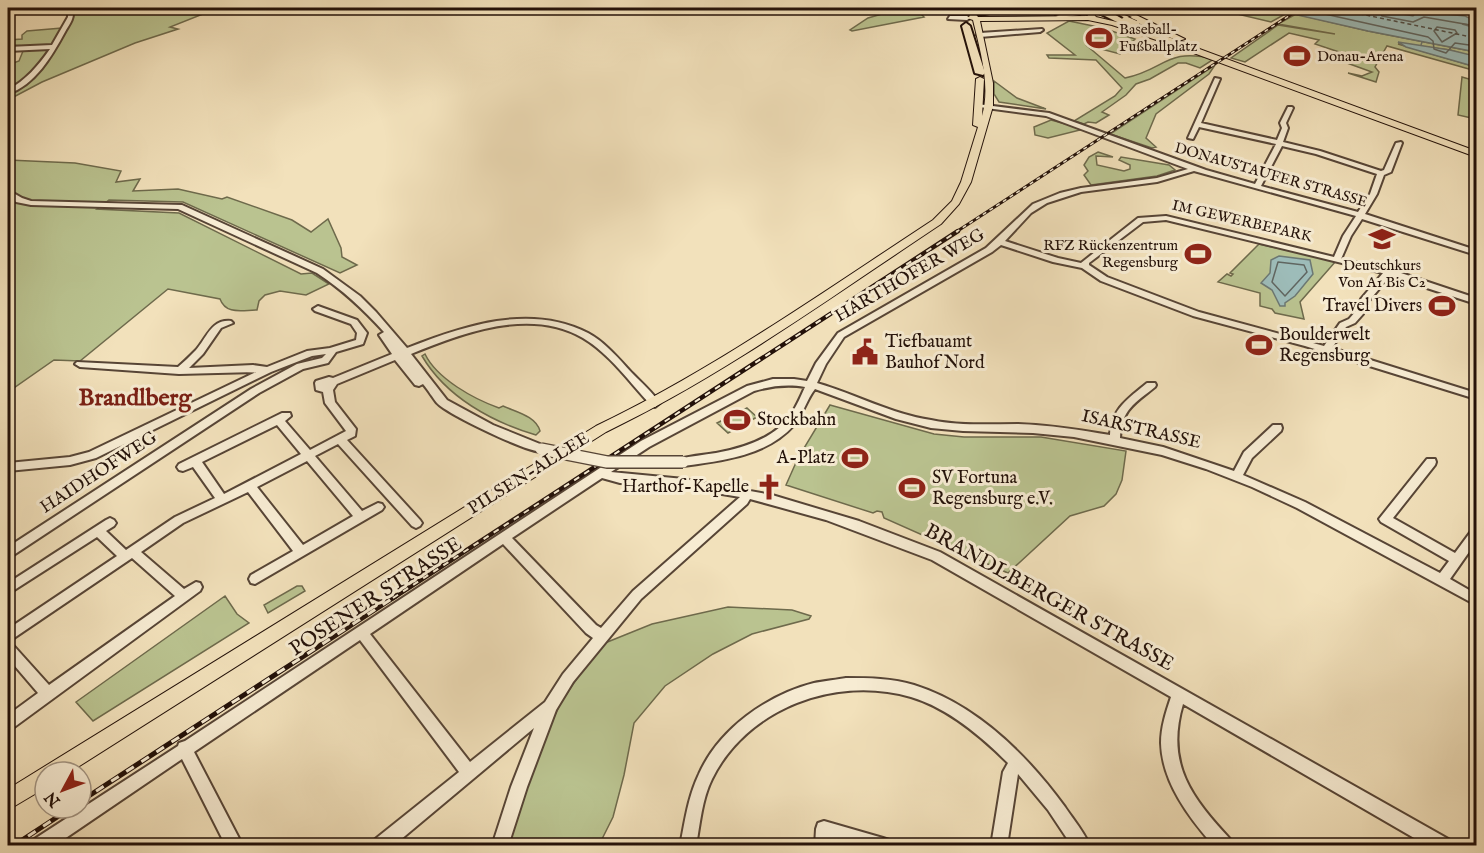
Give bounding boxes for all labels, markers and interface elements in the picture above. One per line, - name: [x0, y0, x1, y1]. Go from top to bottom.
- place label: Baseball- Fußballplatz: [1119, 20, 1197, 56]
- sports icon: Baseball- Fußballplatz: [1084, 23, 1114, 53]
- sports icon: Donau-Arena: [1282, 41, 1312, 71]
- place label: Donau-Arena: [1317, 47, 1404, 66]
- street label: DONAUSTAUFER STRASSE: [1172, 138, 1370, 212]
- street label: IM GEWERBEPARK: [1170, 196, 1314, 246]
- street label: HARTHOFER WEG: [831, 223, 990, 328]
- school or university icon: Deutschkurs Von A1 Bis C2: [1367, 224, 1397, 254]
- place label: RFZ Rückenzentrum Regensburg: [1043, 236, 1179, 272]
- sports icon: RFZ Rückenzentrum Regensburg: [1183, 239, 1213, 269]
- place label: Deutschkurs Von A1 Bis C2: [1337, 256, 1426, 292]
- sports icon: Travel Divers: [1427, 291, 1457, 321]
- place label: Travel Divers: [1323, 295, 1422, 318]
- place label: Boulderwelt Regensburg: [1279, 324, 1370, 368]
- sports icon: Boulderwelt Regensburg: [1244, 330, 1274, 360]
- place label: Tiefbauamt Bauhof Nord: [885, 331, 985, 375]
- public building icon: Tiefbauamt Bauhof Nord: [850, 337, 880, 367]
- district label: Brandlberg: [79, 383, 192, 414]
- sports icon: Stockbahn: [722, 405, 752, 435]
- street label: ISARSTRASSE: [1079, 405, 1203, 455]
- place label: Stockbahn: [757, 409, 836, 432]
- street label: HAIDHOFWEG: [36, 426, 162, 519]
- street label: PILSEN-ALLEE: [464, 427, 594, 521]
- sports icon: A-Platz: [840, 443, 870, 473]
- place label: A-Platz: [776, 447, 835, 470]
- place label: SV Fortuna Regensburg e.V.: [932, 467, 1053, 511]
- church icon: Harthof-Kapelle: [754, 472, 784, 502]
- sports icon: SV Fortuna Regensburg e.V.: [897, 473, 927, 503]
- place label: Harthof-Kapelle: [622, 476, 749, 499]
- street label: BRANDLBERGER STRASSE: [919, 518, 1179, 678]
- street label: POSENER STRASSE: [285, 531, 467, 663]
- north arrow: [33, 760, 93, 820]
- text: N: [41, 787, 66, 811]

